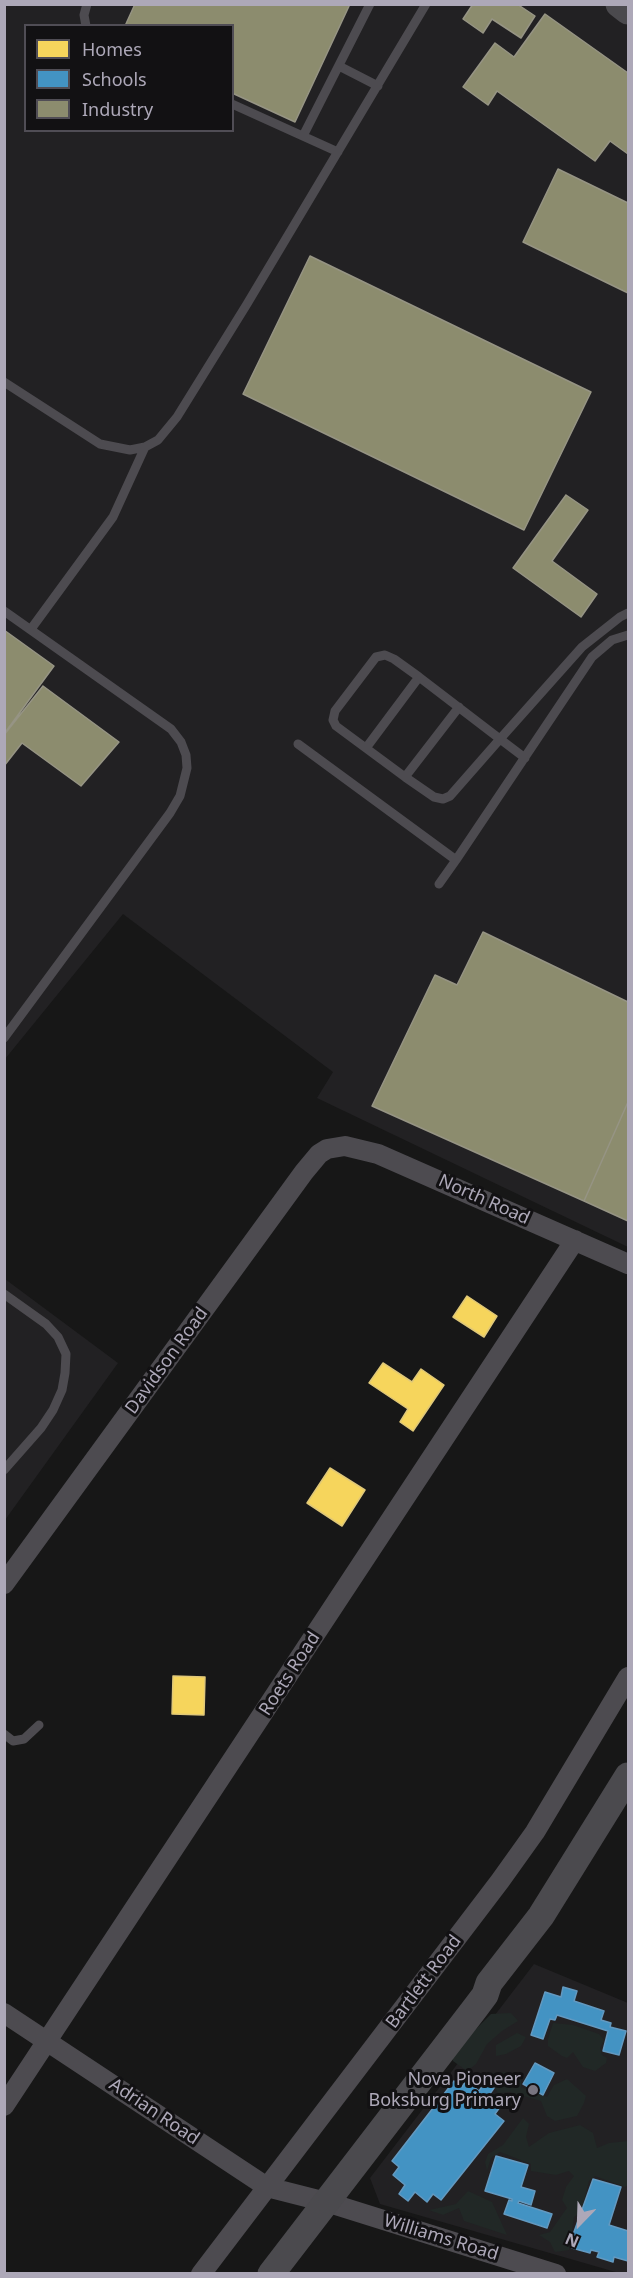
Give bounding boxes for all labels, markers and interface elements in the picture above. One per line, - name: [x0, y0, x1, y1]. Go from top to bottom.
- legend: [24, 24, 234, 132]
- text: Homes: [82, 37, 142, 61]
- text: Schools: [82, 67, 147, 91]
- text: Industry: [82, 97, 153, 121]
- street label: North Road: [435, 1170, 533, 1230]
- street label: Davidson Road: [121, 1303, 213, 1419]
- street label: Roets Road: [255, 1628, 325, 1720]
- street label: Bartlett Road: [382, 1931, 466, 2033]
- place label: Nova Pioneer Boksburg Primary: [368, 2069, 521, 2112]
- street label: Adrian Road: [105, 2074, 203, 2150]
- marker: Nova Pioneer Boksburg Primary: [526, 2083, 540, 2097]
- north arrow: [549, 2194, 609, 2254]
- street label: Williams Road: [381, 2210, 501, 2266]
- text: N: [562, 2228, 582, 2253]

